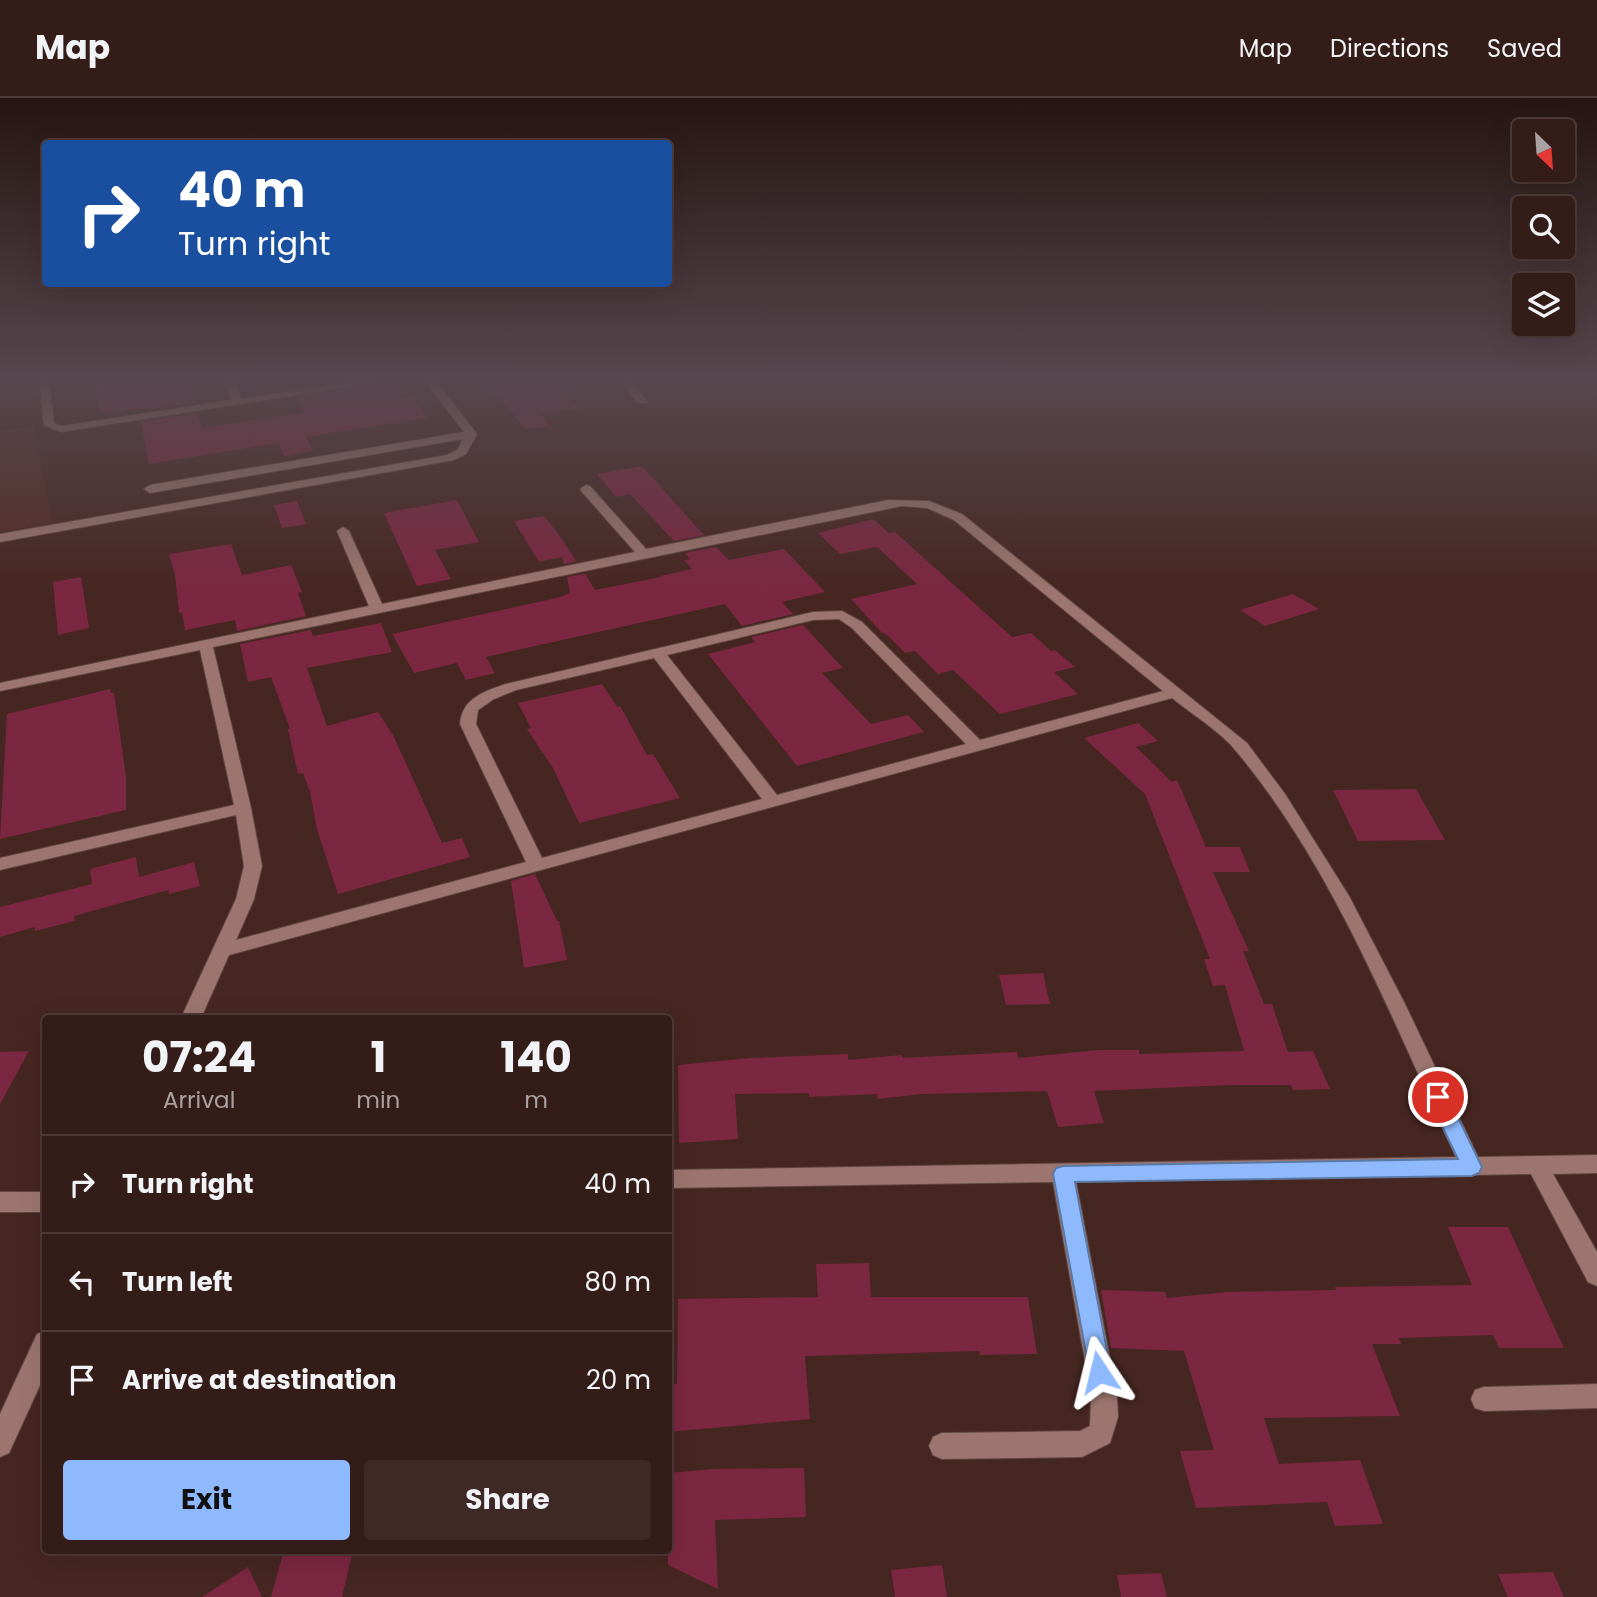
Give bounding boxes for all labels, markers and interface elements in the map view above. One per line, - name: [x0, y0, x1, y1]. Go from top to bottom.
- text: Map: [35, 24, 110, 71]
- text: Map: [1239, 32, 1292, 65]
- text: Directions: [1330, 32, 1449, 65]
- text: Saved: [1487, 32, 1562, 65]
- north arrow: [1512, 119, 1575, 182]
- map controls: [1512, 119, 1575, 336]
- text: 40 m: [178, 156, 305, 224]
- icon: right: [63, 168, 154, 259]
- button: search: [1512, 196, 1575, 259]
- text: Turn right: [178, 221, 330, 266]
- button: layers: [1512, 273, 1575, 336]
- text: 07:24: [142, 1028, 256, 1087]
- text: 1: [370, 1028, 386, 1087]
- text: 140: [500, 1028, 572, 1087]
- pin: [1408, 1067, 1468, 1127]
- icon: arrive: [1419, 1078, 1457, 1116]
- text: Arrival: [163, 1084, 235, 1116]
- text: min: [356, 1084, 400, 1116]
- text: m: [524, 1084, 548, 1116]
- icon: right: [63, 1165, 101, 1203]
- text: Turn right: [122, 1166, 254, 1202]
- text: 40 m: [585, 1166, 651, 1202]
- icon: left: [63, 1263, 101, 1301]
- text: Turn left: [122, 1264, 233, 1300]
- text: 80 m: [585, 1264, 651, 1300]
- position arrow: [1062, 1335, 1136, 1409]
- icon: arrive: [63, 1361, 101, 1399]
- text: Arrive at destination: [122, 1362, 397, 1398]
- text: 20 m: [586, 1362, 651, 1398]
- button: Exit: [63, 1460, 350, 1540]
- button: Share: [364, 1460, 651, 1540]

